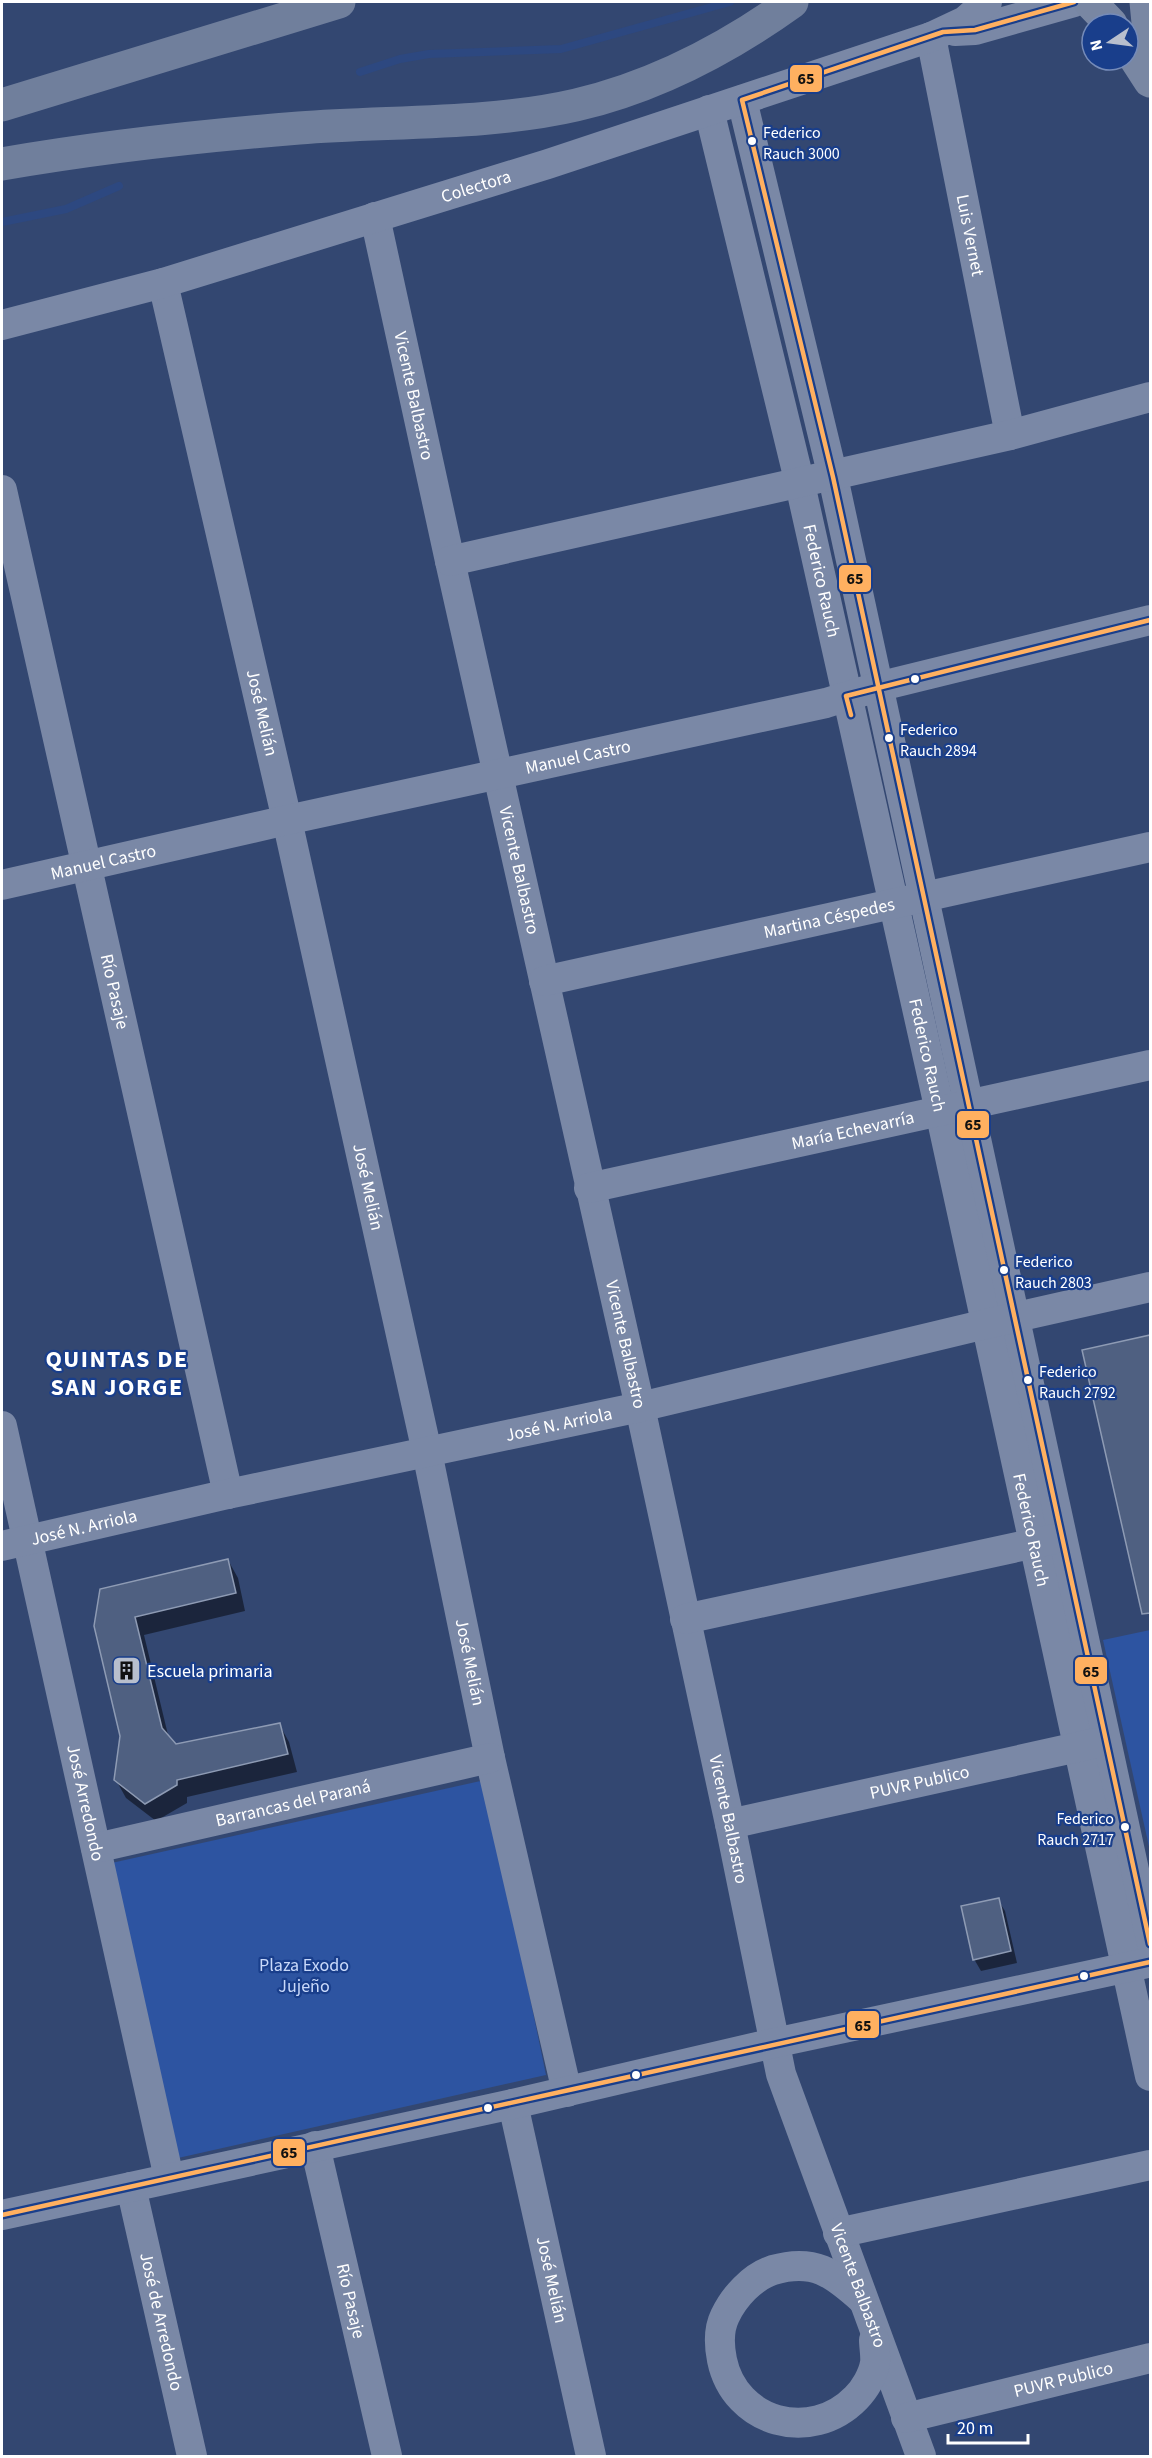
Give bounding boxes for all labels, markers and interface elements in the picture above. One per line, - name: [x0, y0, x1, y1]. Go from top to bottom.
- north arrow: [1080, 12, 1140, 72]
- text: N: [1084, 37, 1108, 53]
- line badge: 65: [789, 64, 823, 93]
- text: 65: [798, 68, 814, 90]
- place label: Federico Rauch 3000: [763, 122, 840, 165]
- marker: Federico Rauch 3000: [746, 135, 758, 147]
- street label: Colectora: [438, 164, 514, 209]
- street label: Luis Vernet: [950, 192, 990, 278]
- street label: Vicente Balbastro: [387, 329, 440, 463]
- street label: Federico Rauch: [796, 522, 846, 640]
- line badge: 65: [838, 564, 872, 593]
- text: 65: [847, 568, 863, 590]
- street label: José Melián: [240, 667, 284, 759]
- unlabelled marker: [909, 673, 921, 685]
- place label: Federico Rauch 2894: [900, 719, 977, 762]
- marker: Federico Rauch 2894: [883, 732, 895, 744]
- street label: Manuel Castro: [523, 734, 633, 781]
- street label: Vicente Balbastro: [492, 804, 545, 937]
- street label: Manuel Castro: [48, 838, 159, 886]
- street label: Martina Céspedes: [761, 892, 897, 945]
- street label: Río Pasaje: [94, 951, 135, 1032]
- street label: Federico Rauch: [902, 996, 952, 1114]
- street label: María Echevarría: [789, 1105, 917, 1156]
- line badge: 65: [956, 1110, 990, 1139]
- text: 65: [965, 1114, 981, 1136]
- street label: José Melián: [346, 1141, 390, 1233]
- place label: Federico Rauch 2803: [1015, 1251, 1092, 1294]
- marker: Federico Rauch 2803: [998, 1264, 1010, 1276]
- street label: Vicente Balbastro: [599, 1278, 652, 1411]
- district label: QUINTAS DE SAN JORGE: [45, 1342, 189, 1405]
- place label: Federico Rauch 2792: [1039, 1361, 1116, 1404]
- marker: Federico Rauch 2792: [1022, 1374, 1034, 1386]
- street label: José N. Arriola: [503, 1401, 614, 1448]
- street label: Federico Rauch: [1006, 1471, 1055, 1589]
- street label: José N. Arriola: [28, 1503, 140, 1552]
- street label: José Melián: [449, 1616, 491, 1708]
- building icon: Escuela primaria: [110, 1655, 142, 1687]
- line badge: 65: [1074, 1656, 1108, 1685]
- place label: Escuela primaria: [147, 1659, 273, 1684]
- text: 65: [1083, 1661, 1099, 1683]
- street label: José Arredondo: [60, 1742, 110, 1864]
- street label: Vicente Balbastro: [702, 1753, 754, 1886]
- street label: PUVR Publico: [867, 1759, 972, 1806]
- street label: Barrancas del Paraná: [213, 1774, 373, 1833]
- place label: Federico Rauch 2717: [1037, 1808, 1114, 1851]
- marker: Federico Rauch 2717: [1119, 1821, 1131, 1833]
- park label: Plaza Exodo Jujeño: [259, 1953, 349, 1999]
- unlabelled marker: [1078, 1970, 1090, 1982]
- line badge: 65: [846, 2010, 880, 2039]
- text: 65: [855, 2015, 871, 2037]
- unlabelled marker: [630, 2069, 642, 2081]
- unlabelled marker: [482, 2102, 494, 2114]
- line badge: 65: [272, 2138, 306, 2167]
- text: 65: [281, 2142, 297, 2164]
- street label: Vicente Balbastro: [824, 2220, 892, 2351]
- street label: José Melián: [530, 2234, 573, 2326]
- street label: José de Arredondo: [133, 2250, 189, 2393]
- street label: Río Pasaje: [330, 2261, 371, 2341]
- street label: PUVR Publico: [1011, 2356, 1116, 2404]
- scale bar: [948, 2407, 1028, 2445]
- text: 20 m: [957, 2416, 993, 2441]

